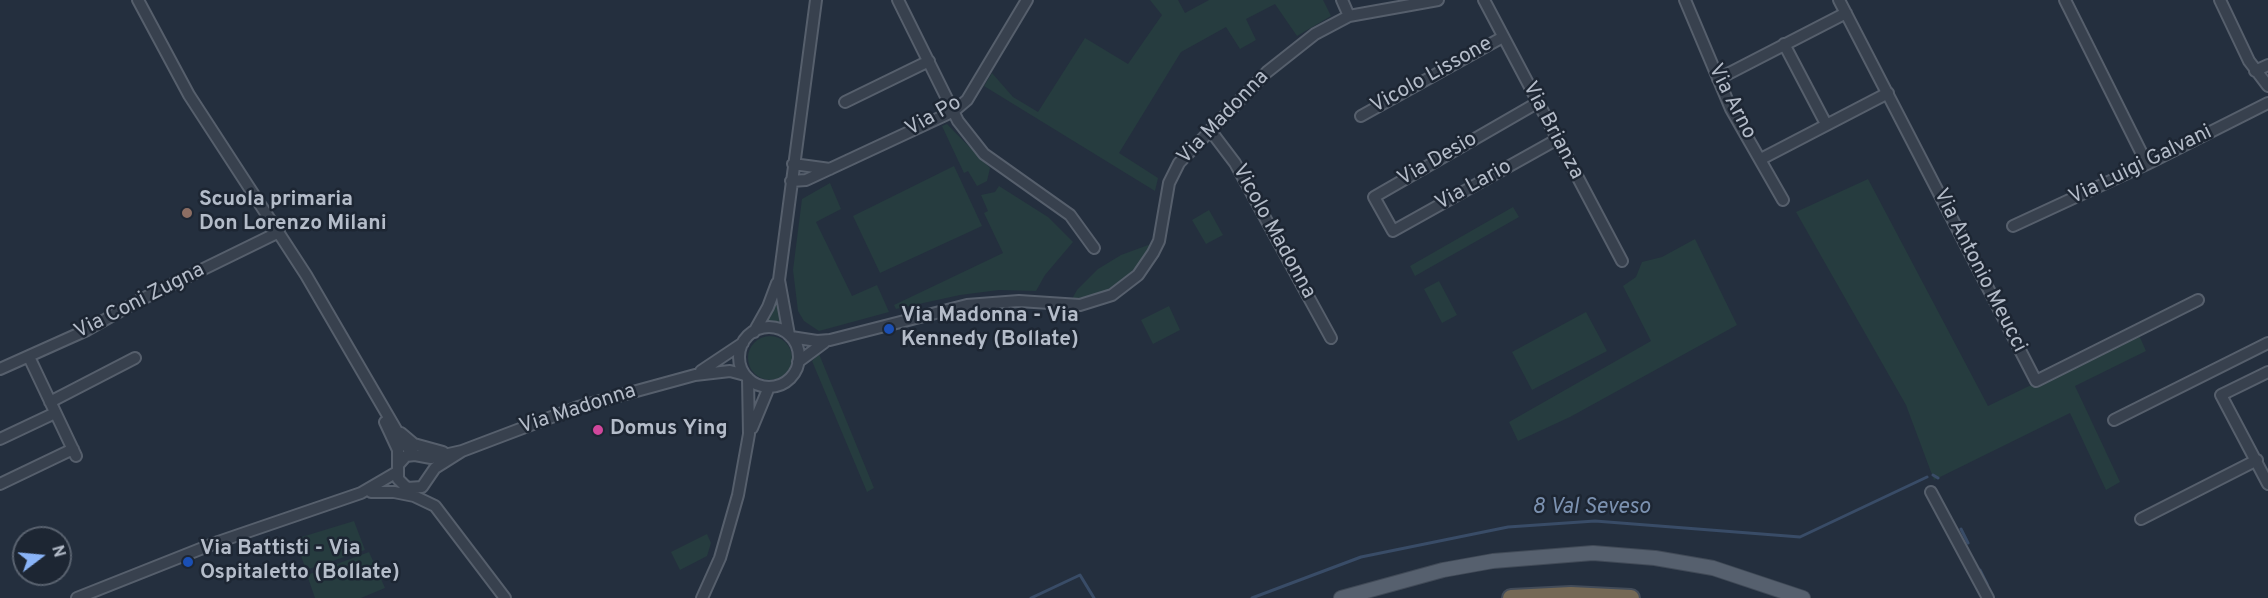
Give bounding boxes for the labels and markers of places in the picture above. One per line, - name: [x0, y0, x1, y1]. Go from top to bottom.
- place label: Scuola primaria Don Lorenzo Milani: [199, 188, 387, 238]
- marker: Scuola primaria Don Lorenzo Milani: [180, 206, 194, 220]
- place label: Via Madonna - Via Kennedy (Bollate): [901, 304, 1079, 354]
- marker: Via Madonna - Via Kennedy (Bollate): [882, 322, 896, 336]
- place label: Domus Ying: [610, 417, 728, 443]
- marker: Domus Ying: [591, 423, 605, 437]
- place label: Via Battisti - Via Ospitaletto (Bollate): [200, 537, 400, 587]
- marker: Via Battisti - Via Ospitaletto (Bollate): [181, 555, 195, 569]

